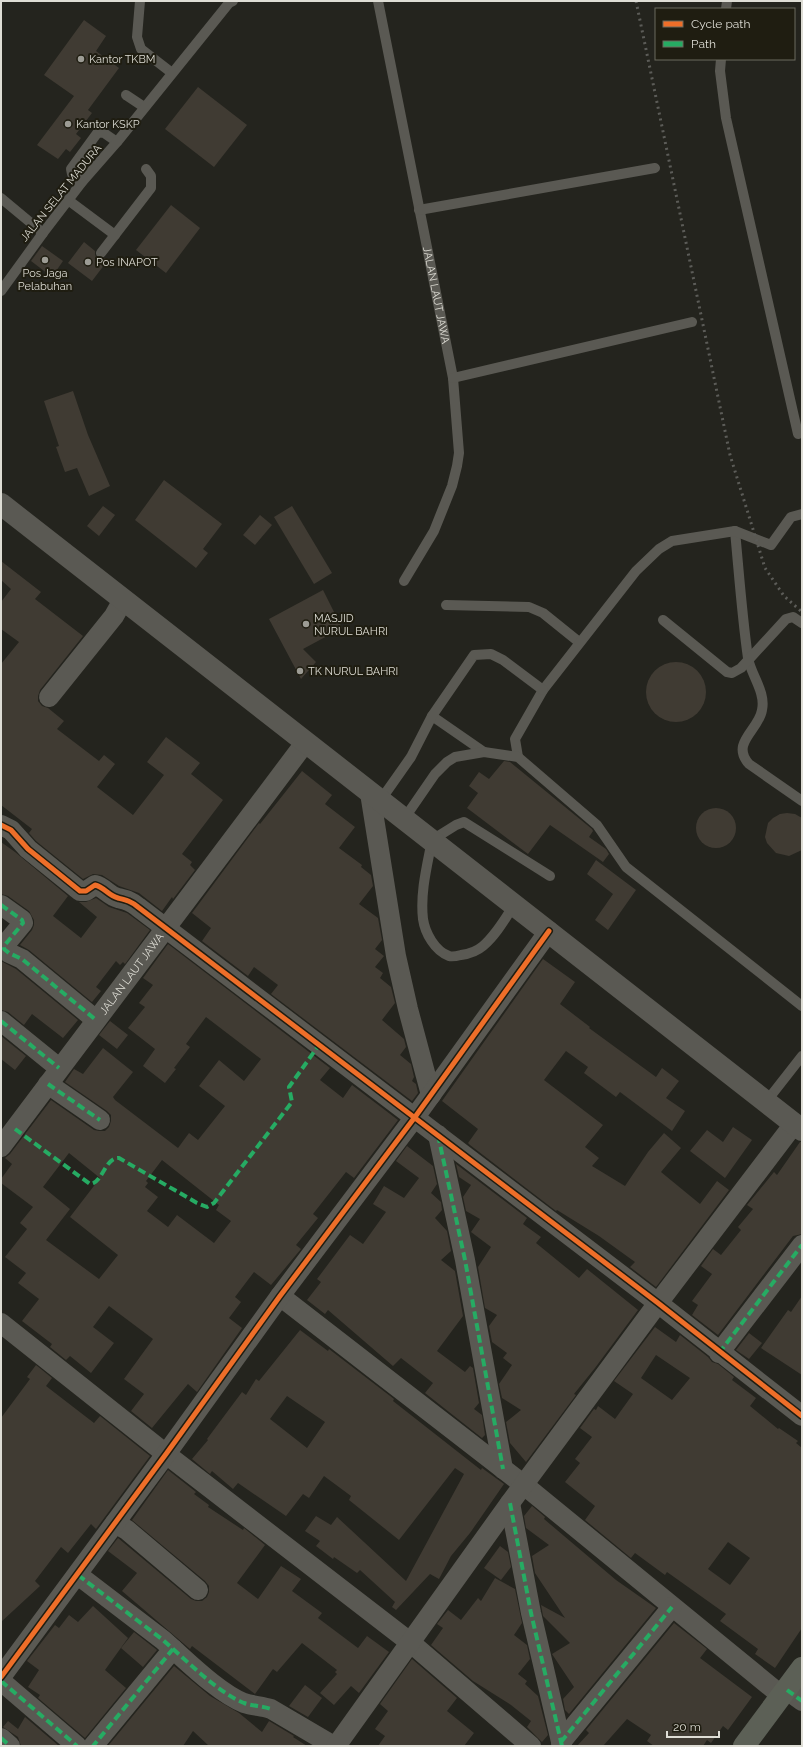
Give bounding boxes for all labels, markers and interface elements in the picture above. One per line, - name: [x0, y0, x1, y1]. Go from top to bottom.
- legend: [655, 8, 795, 60]
- text: Cycle path: [691, 17, 750, 31]
- text: Path: [691, 37, 716, 51]
- place label: Kantor TKBM: [89, 53, 155, 66]
- marker: Kantor TKBM: [76, 54, 86, 64]
- place label: Kantor KSKP: [76, 118, 140, 131]
- marker: Kantor KSKP: [63, 119, 73, 129]
- street label: JALAN SELAT MADURA: [18, 141, 105, 244]
- street label: JALAN LAUT JAWA: [421, 246, 453, 345]
- marker: Pos Jaga Pelabuhan: [40, 255, 50, 265]
- place label: Pos INAPOT: [96, 256, 158, 269]
- marker: Pos INAPOT: [83, 257, 93, 267]
- place label: Pos Jaga Pelabuhan: [18, 267, 72, 293]
- place label: MASJID NURUL BAHRI: [314, 612, 388, 638]
- marker: MASJID NURUL BAHRI: [301, 619, 311, 629]
- place label: TK NURUL BAHRI: [308, 665, 398, 678]
- marker: TK NURUL BAHRI: [295, 666, 305, 676]
- street label: JALAN LAUT JAWA: [97, 930, 167, 1017]
- scale bar: [667, 1713, 719, 1739]
- text: 20 m: [673, 1720, 701, 1734]

